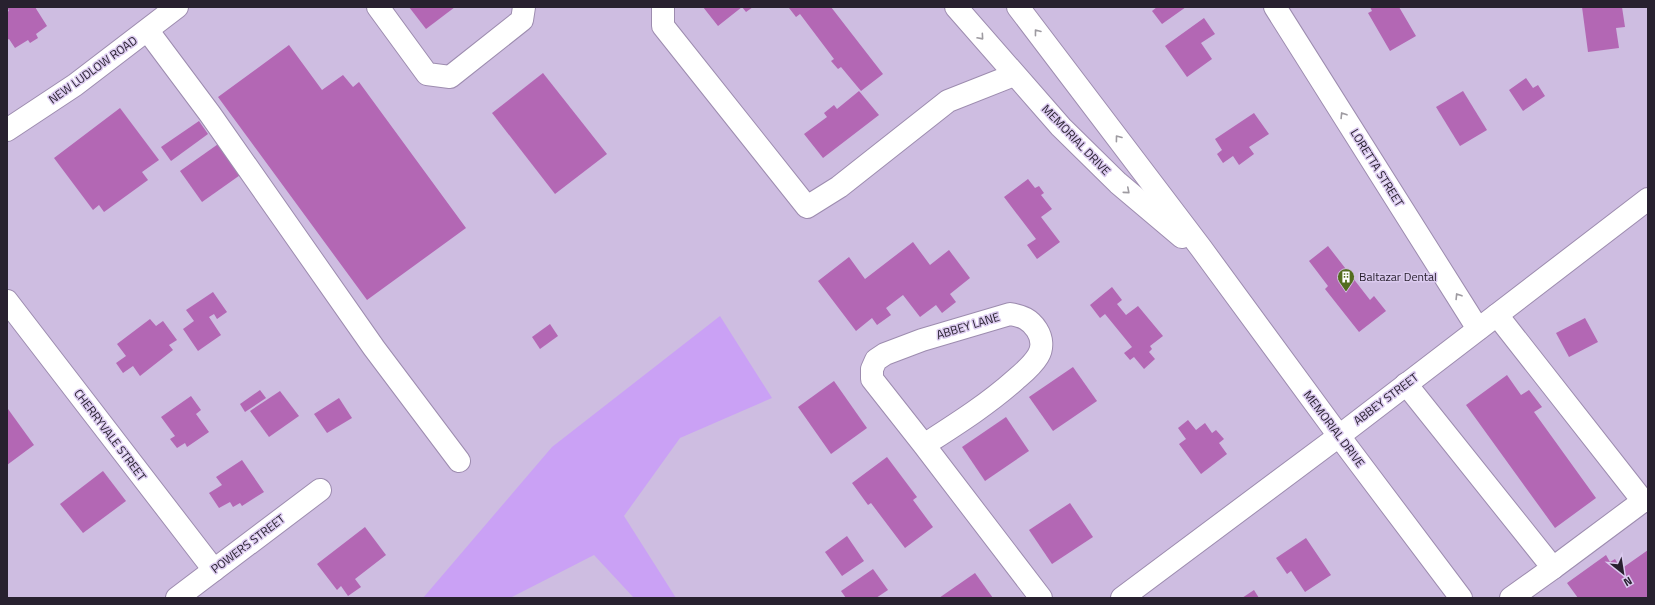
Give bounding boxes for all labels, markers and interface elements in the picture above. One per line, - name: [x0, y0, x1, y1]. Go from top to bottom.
- one-way arrow: [1034, 29, 1041, 36]
- street label: NEW LUDLOW ROAD: [44, 31, 141, 108]
- one-way arrow: [977, 32, 984, 39]
- street label: MEMORIAL DRIVE: [1037, 100, 1116, 180]
- one-way arrow: [1340, 112, 1348, 119]
- street label: LORETTA STREET: [1346, 125, 1409, 211]
- one-way arrow: [1116, 136, 1123, 143]
- one-way arrow: [1122, 186, 1130, 193]
- building icon: Baltazar Dental: [1336, 267, 1356, 292]
- place label: Baltazar Dental: [1359, 267, 1437, 286]
- one-way arrow: [1455, 293, 1462, 300]
- street label: ABBEY LANE: [934, 307, 1002, 344]
- street label: ABBEY STREET: [1349, 367, 1423, 429]
- street label: CHERRYVALE STREET: [69, 385, 152, 485]
- street label: MEMORIAL DRIVE: [1299, 386, 1370, 472]
- street label: POWERS STREET: [207, 509, 289, 578]
- north arrow: [1603, 553, 1643, 593]
- text: N: [1621, 573, 1635, 590]

